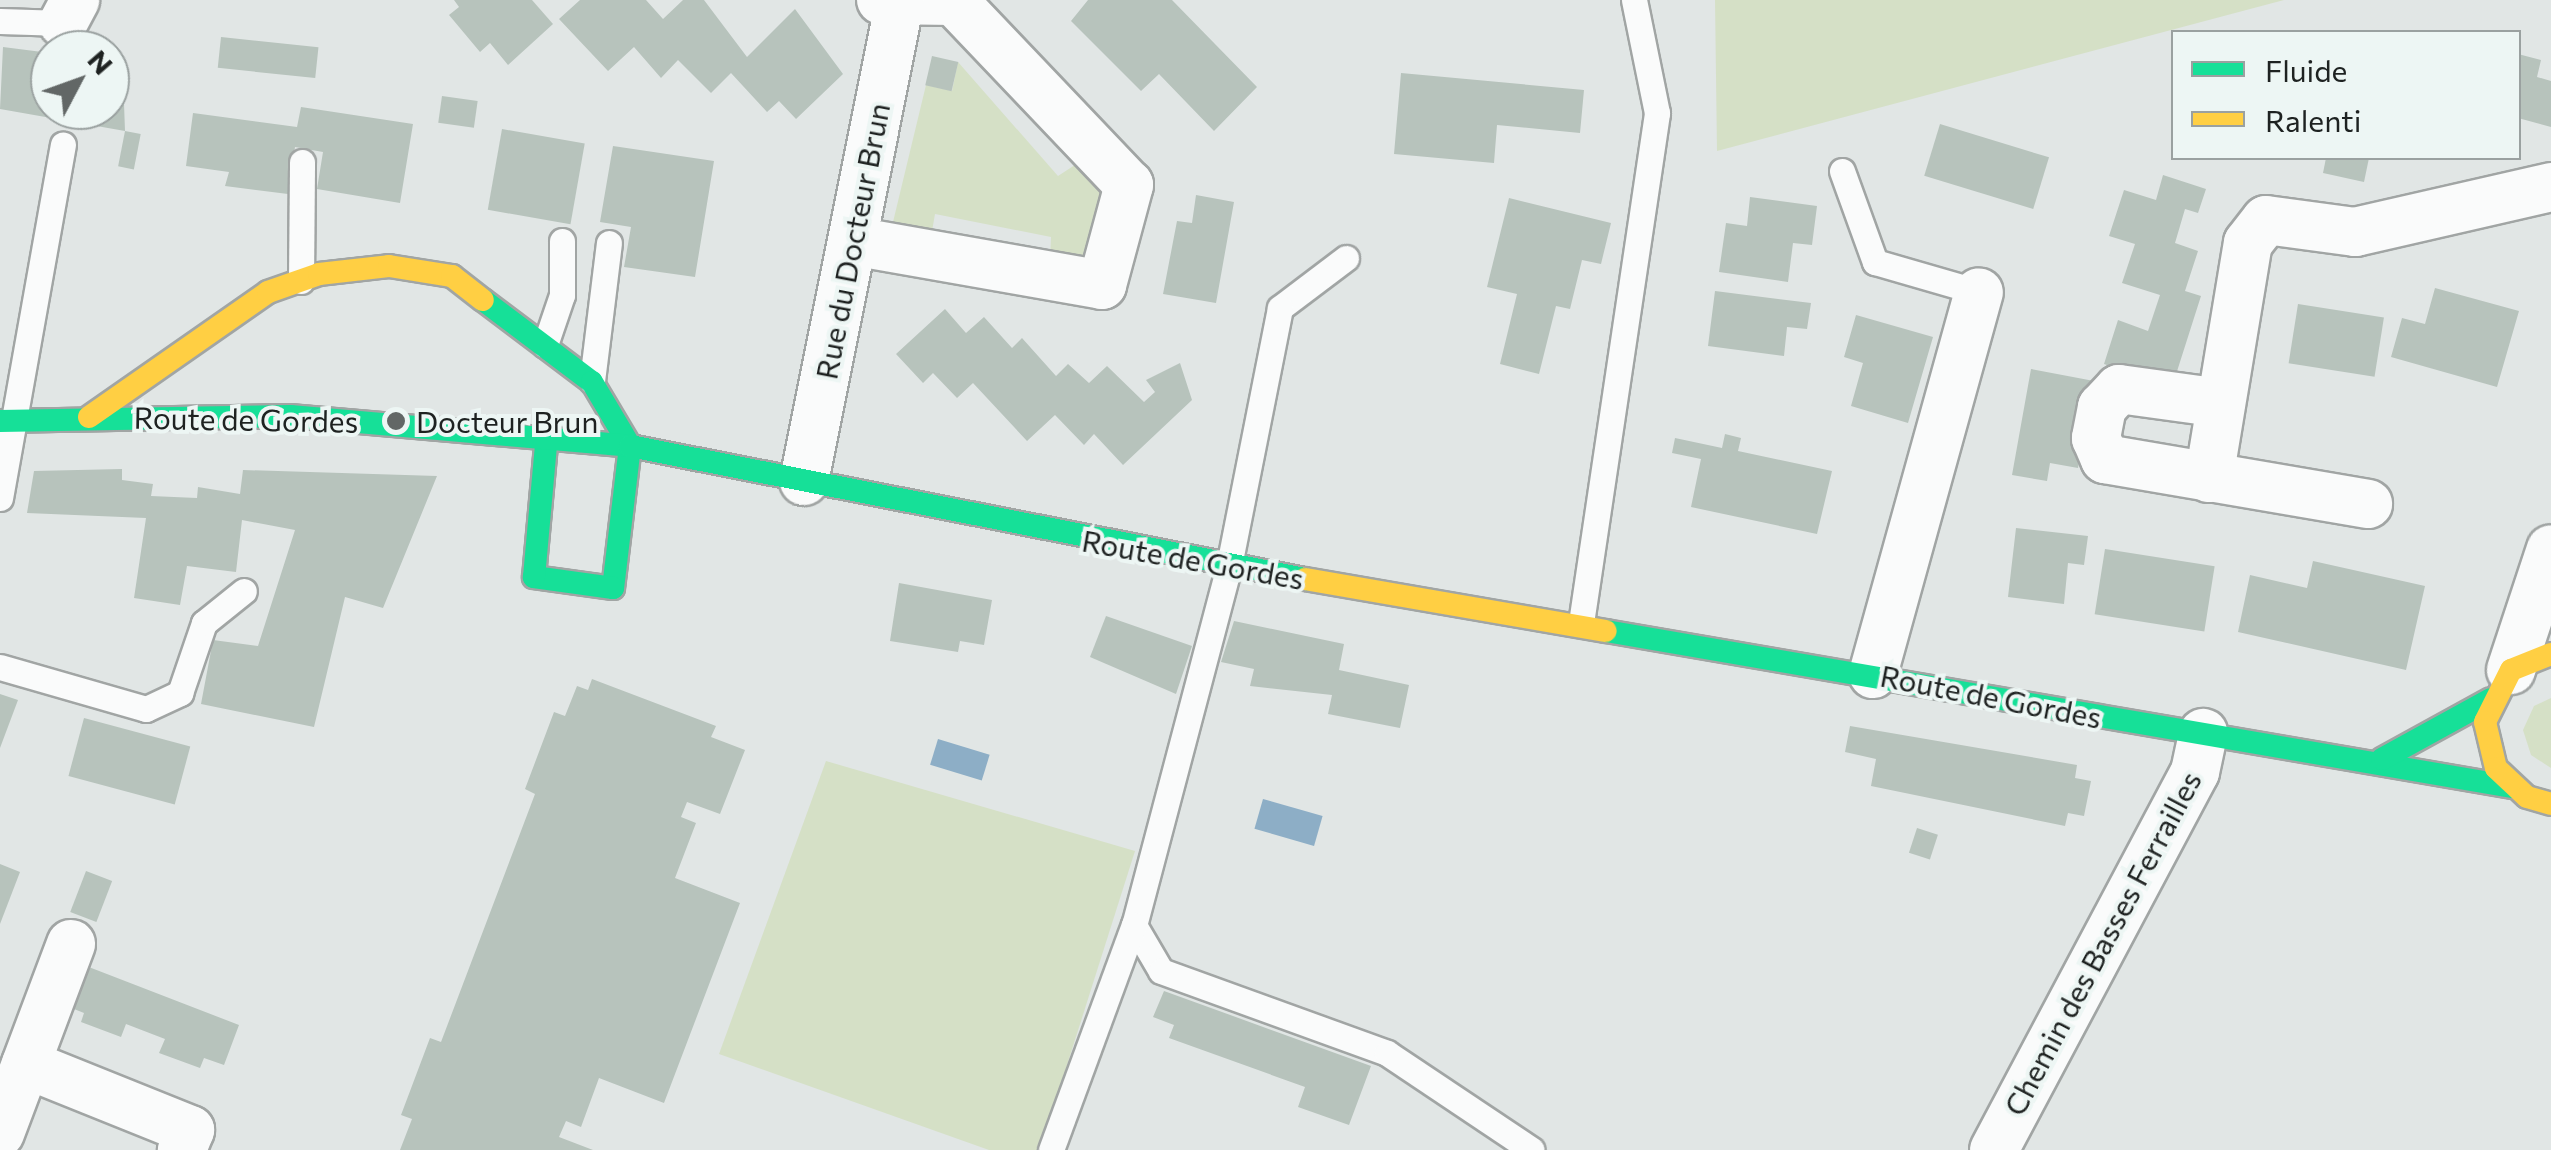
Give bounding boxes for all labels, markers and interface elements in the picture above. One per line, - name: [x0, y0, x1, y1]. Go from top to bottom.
- north arrow: [30, 30, 130, 130]
- legend: [2171, 30, 2521, 160]
- text: N: [81, 43, 121, 81]
- text: Fluide: [2265, 51, 2347, 88]
- street label: Rue du Docteur Brun: [808, 100, 896, 382]
- text: Ralenti: [2265, 101, 2361, 138]
- street label: Route de Gordes: [133, 399, 359, 439]
- place label: Docteur Brun: [416, 403, 599, 439]
- marker: Docteur Brun: [385, 410, 407, 432]
- street label: Route de Gordes: [1079, 522, 1307, 596]
- street label: Route de Gordes: [1877, 657, 2105, 735]
- street label: Chemin des Basses Ferrailles: [1996, 765, 2208, 1121]

